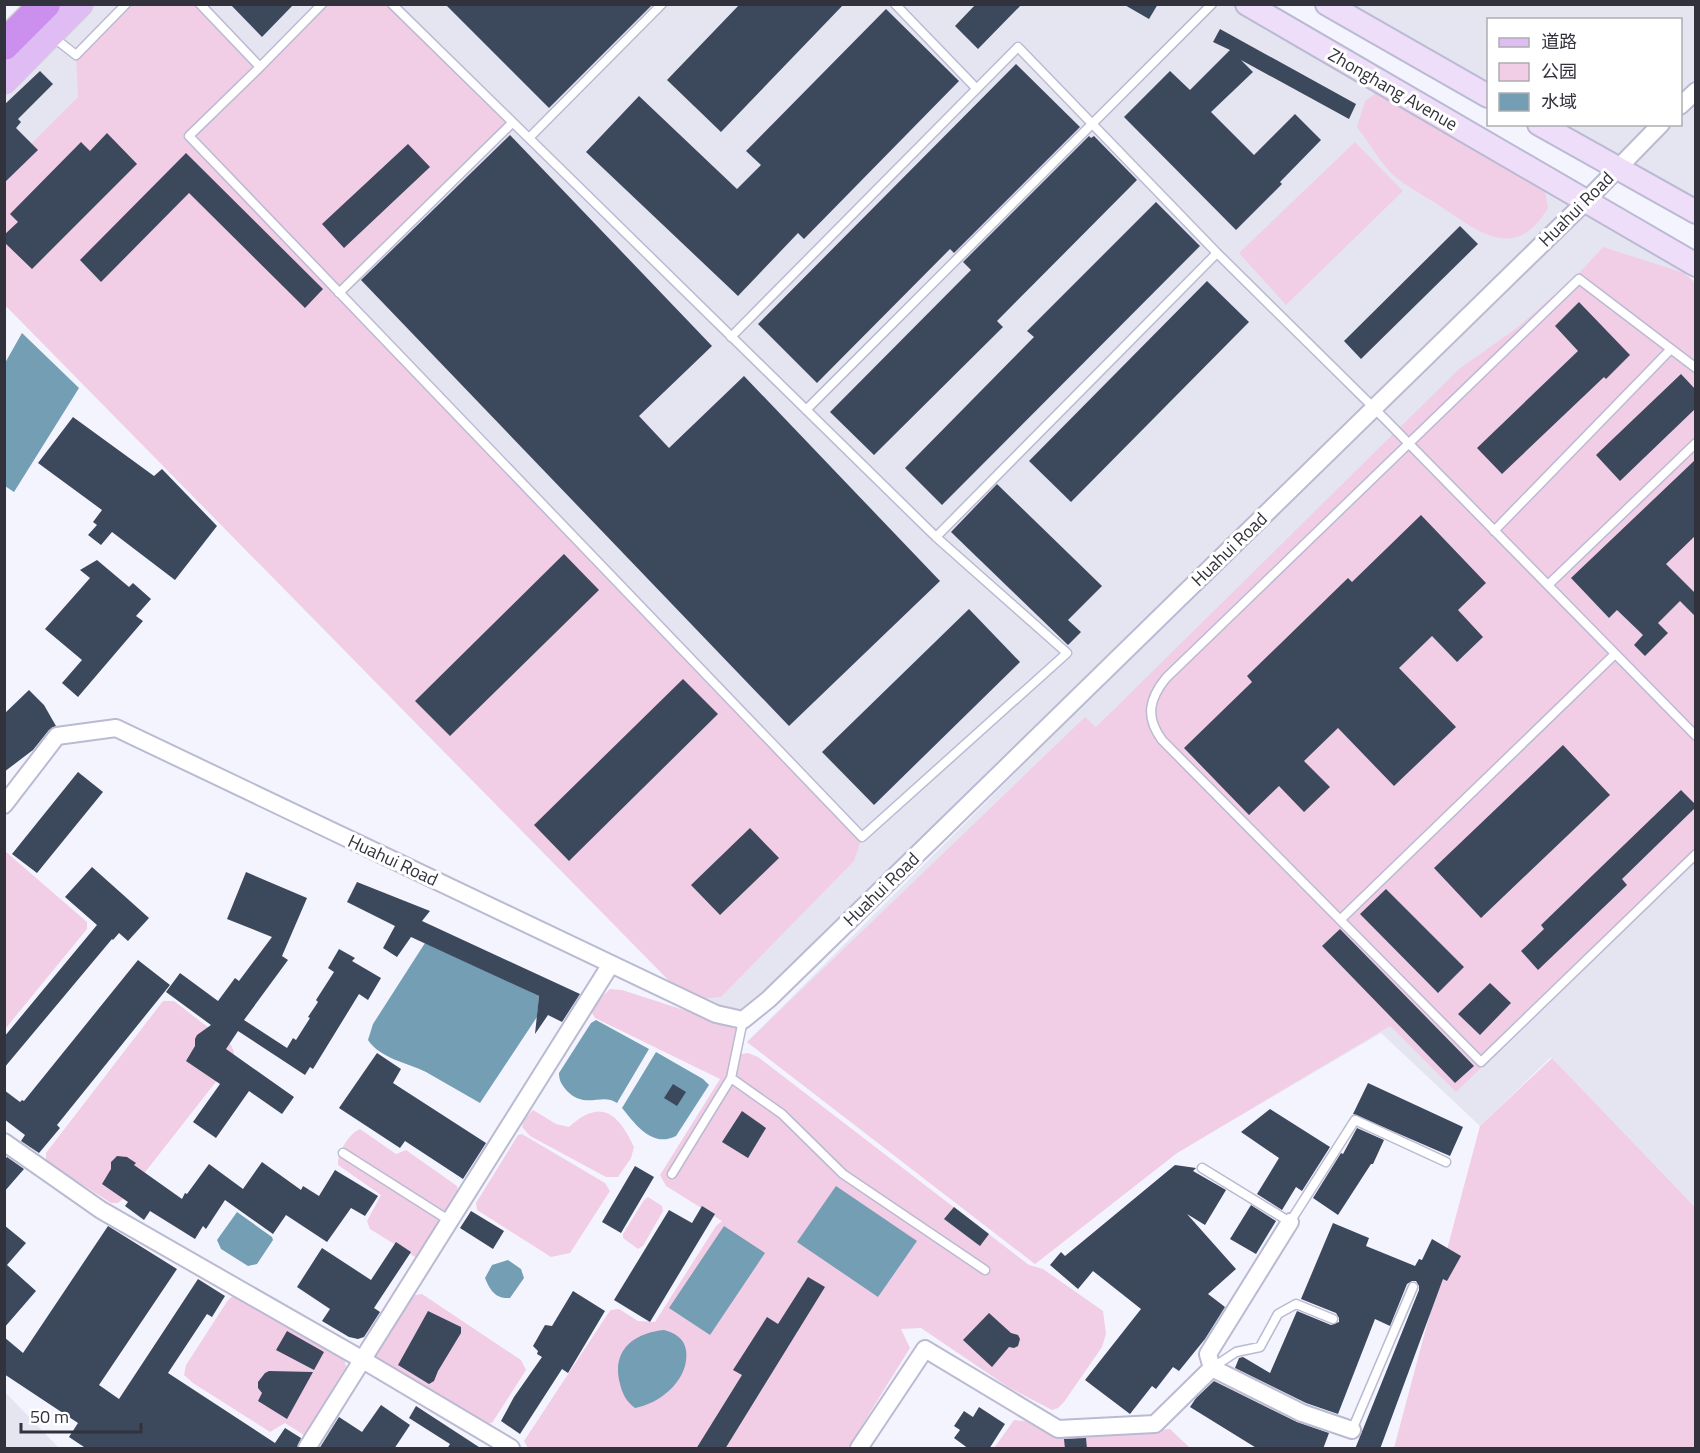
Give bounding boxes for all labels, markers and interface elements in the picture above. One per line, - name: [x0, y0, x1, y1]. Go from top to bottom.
- legend: [1487, 18, 1682, 126]
- text: 道路: [1541, 28, 1577, 55]
- street label: Zhonghang Avenue: [1323, 41, 1463, 137]
- text: 公园: [1541, 58, 1577, 85]
- text: 水域: [1541, 88, 1577, 115]
- street label: Huahui Road: [1532, 165, 1620, 253]
- street label: Huahui Road: [1185, 506, 1273, 592]
- street label: Huahui Road: [343, 827, 443, 893]
- street label: Huahui Road: [837, 846, 925, 932]
- scale bar: [21, 1396, 141, 1434]
- text: 50 m: [30, 1403, 69, 1430]

